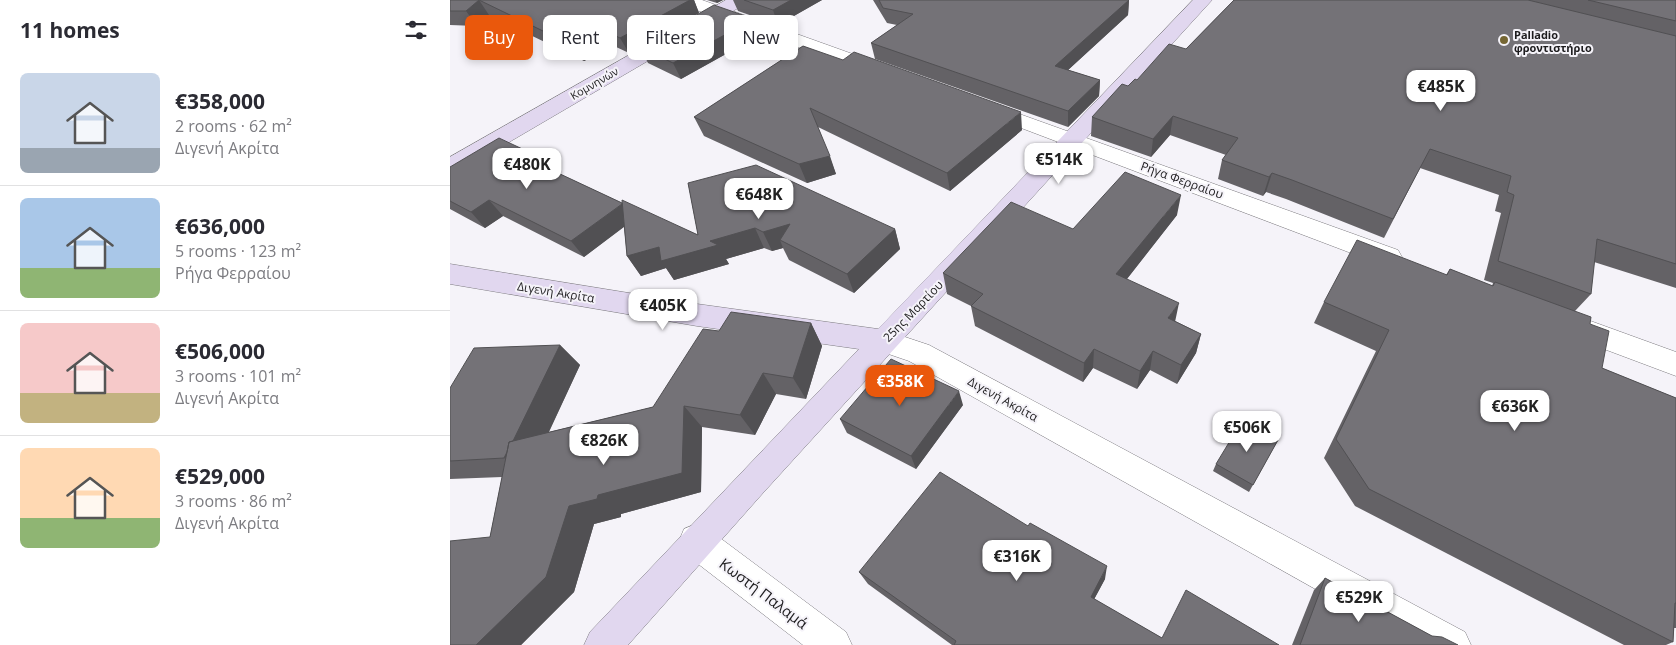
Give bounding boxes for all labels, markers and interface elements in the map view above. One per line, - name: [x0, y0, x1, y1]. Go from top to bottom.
- chip: Buy: [465, 15, 533, 60]
- chip: Rent: [543, 15, 617, 60]
- chip: Filters: [627, 15, 714, 60]
- chip: New: [724, 15, 798, 60]
- text: 11 homes: [20, 16, 120, 44]
- icon: filters: [402, 16, 430, 44]
- place label: Palladio φροντιστήριο: [1514, 27, 1592, 55]
- marker: Palladio φροντιστήριο: [1498, 34, 1510, 46]
- street label: Κομνηνών: [567, 63, 621, 103]
- pin: €485K: [1406, 70, 1476, 112]
- text: €485K: [1417, 75, 1465, 97]
- text: €358,000: [175, 87, 265, 115]
- icon: home: [60, 93, 120, 153]
- text: 2 rooms · 62 m²: [175, 115, 292, 137]
- text: Διγενή Ακρίτα: [175, 137, 279, 159]
- pin: €514K: [1024, 142, 1094, 185]
- pin: €480K: [492, 148, 562, 190]
- text: €514K: [1035, 148, 1083, 170]
- text: €480K: [503, 153, 551, 175]
- street label: Ρήγα Φερραίου: [1138, 157, 1226, 203]
- pin: €648K: [724, 178, 794, 220]
- text: €648K: [735, 183, 783, 205]
- text: €636,000: [175, 212, 265, 240]
- icon: home: [60, 218, 120, 278]
- text: 5 rooms · 123 m²: [175, 240, 301, 262]
- text: Ρήγα Φερραίου: [175, 262, 291, 284]
- street label: 25ης Μαρτίου: [879, 276, 947, 346]
- street label: Διγενή Ακρίτα: [516, 278, 597, 307]
- pin: €405K: [628, 288, 698, 331]
- text: €405K: [639, 294, 687, 316]
- text: €506,000: [175, 337, 265, 365]
- icon: home: [60, 343, 120, 403]
- pin: €358K: [865, 364, 935, 407]
- text: 3 rooms · 101 m²: [175, 365, 301, 387]
- text: €358K: [876, 370, 924, 392]
- street label: Διγενή Ακρίτα: [965, 373, 1042, 426]
- text: Διγενή Ακρίτα: [175, 387, 279, 409]
- pin: €636K: [1480, 390, 1550, 432]
- text: €636K: [1491, 395, 1539, 417]
- pin: €506K: [1212, 410, 1282, 453]
- text: €506K: [1223, 416, 1271, 438]
- pin: €826K: [569, 424, 639, 466]
- text: €826K: [580, 429, 628, 451]
- text: €529,000: [175, 462, 265, 490]
- icon: home: [60, 468, 120, 528]
- text: 3 rooms · 86 m²: [175, 490, 292, 512]
- text: Διγενή Ακρίτα: [175, 512, 279, 534]
- pin: €316K: [982, 540, 1052, 582]
- text: €316K: [993, 545, 1041, 567]
- street label: Κωστή Παλαμά: [716, 553, 812, 633]
- pin: €529K: [1324, 580, 1394, 623]
- text: €529K: [1335, 586, 1383, 608]

